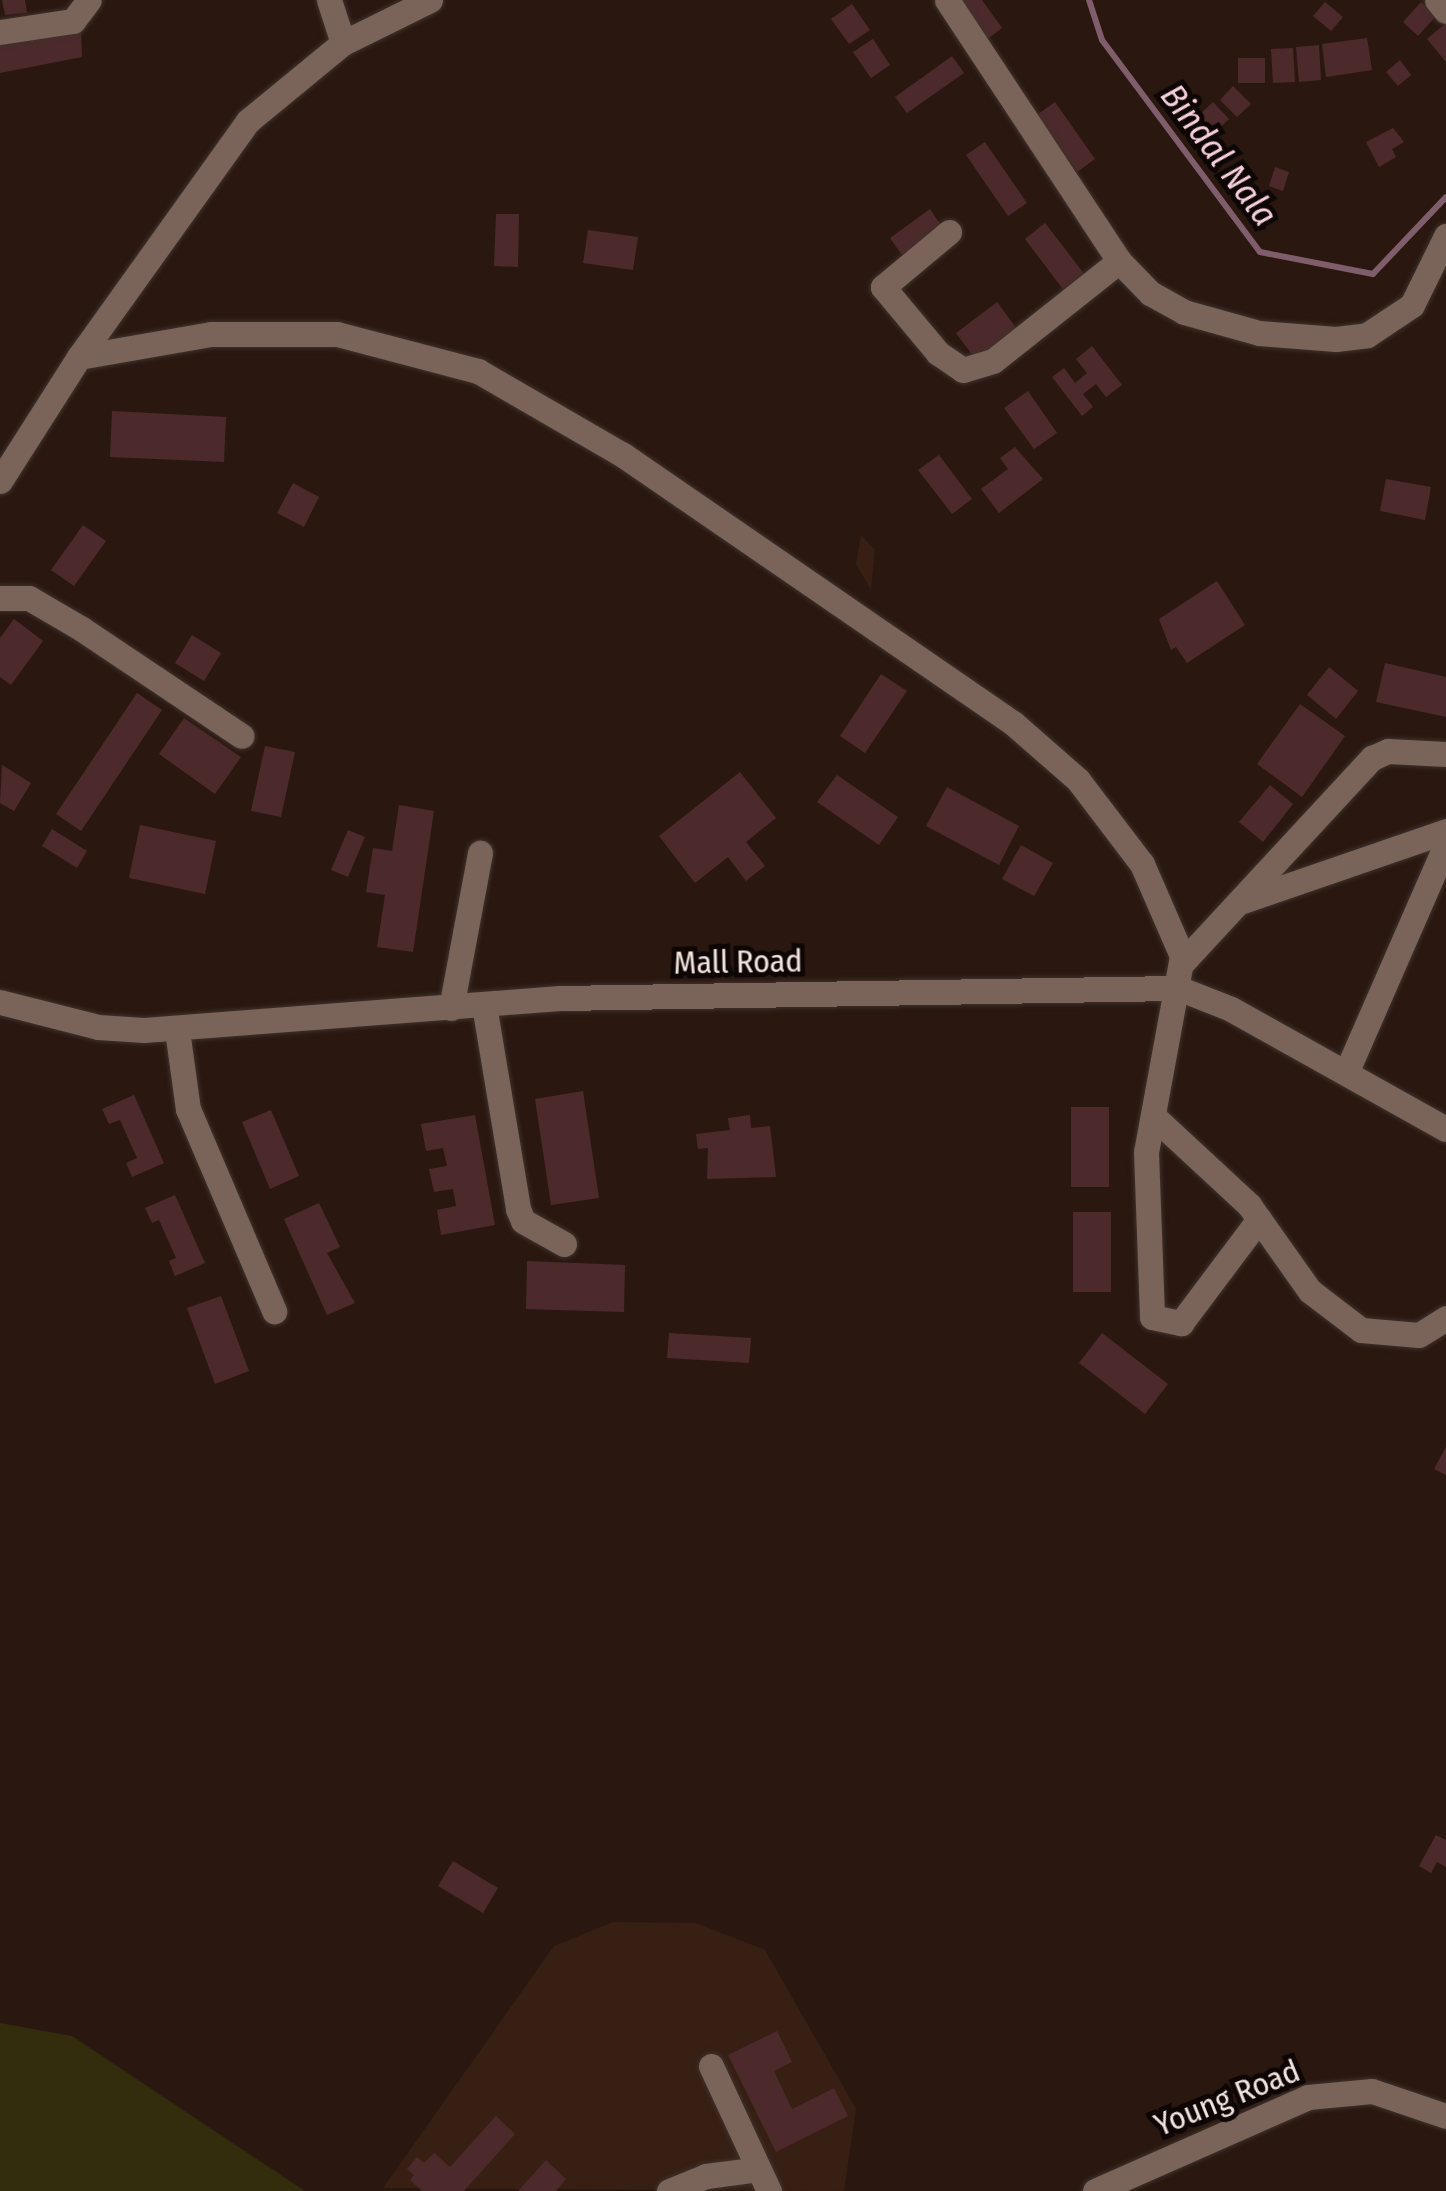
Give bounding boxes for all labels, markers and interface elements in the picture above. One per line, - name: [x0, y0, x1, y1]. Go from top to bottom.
- water label: Bindal Nala: [1152, 76, 1286, 234]
- street label: Mall Road: [673, 942, 803, 982]
- street label: Young Road: [1149, 2051, 1305, 2145]

